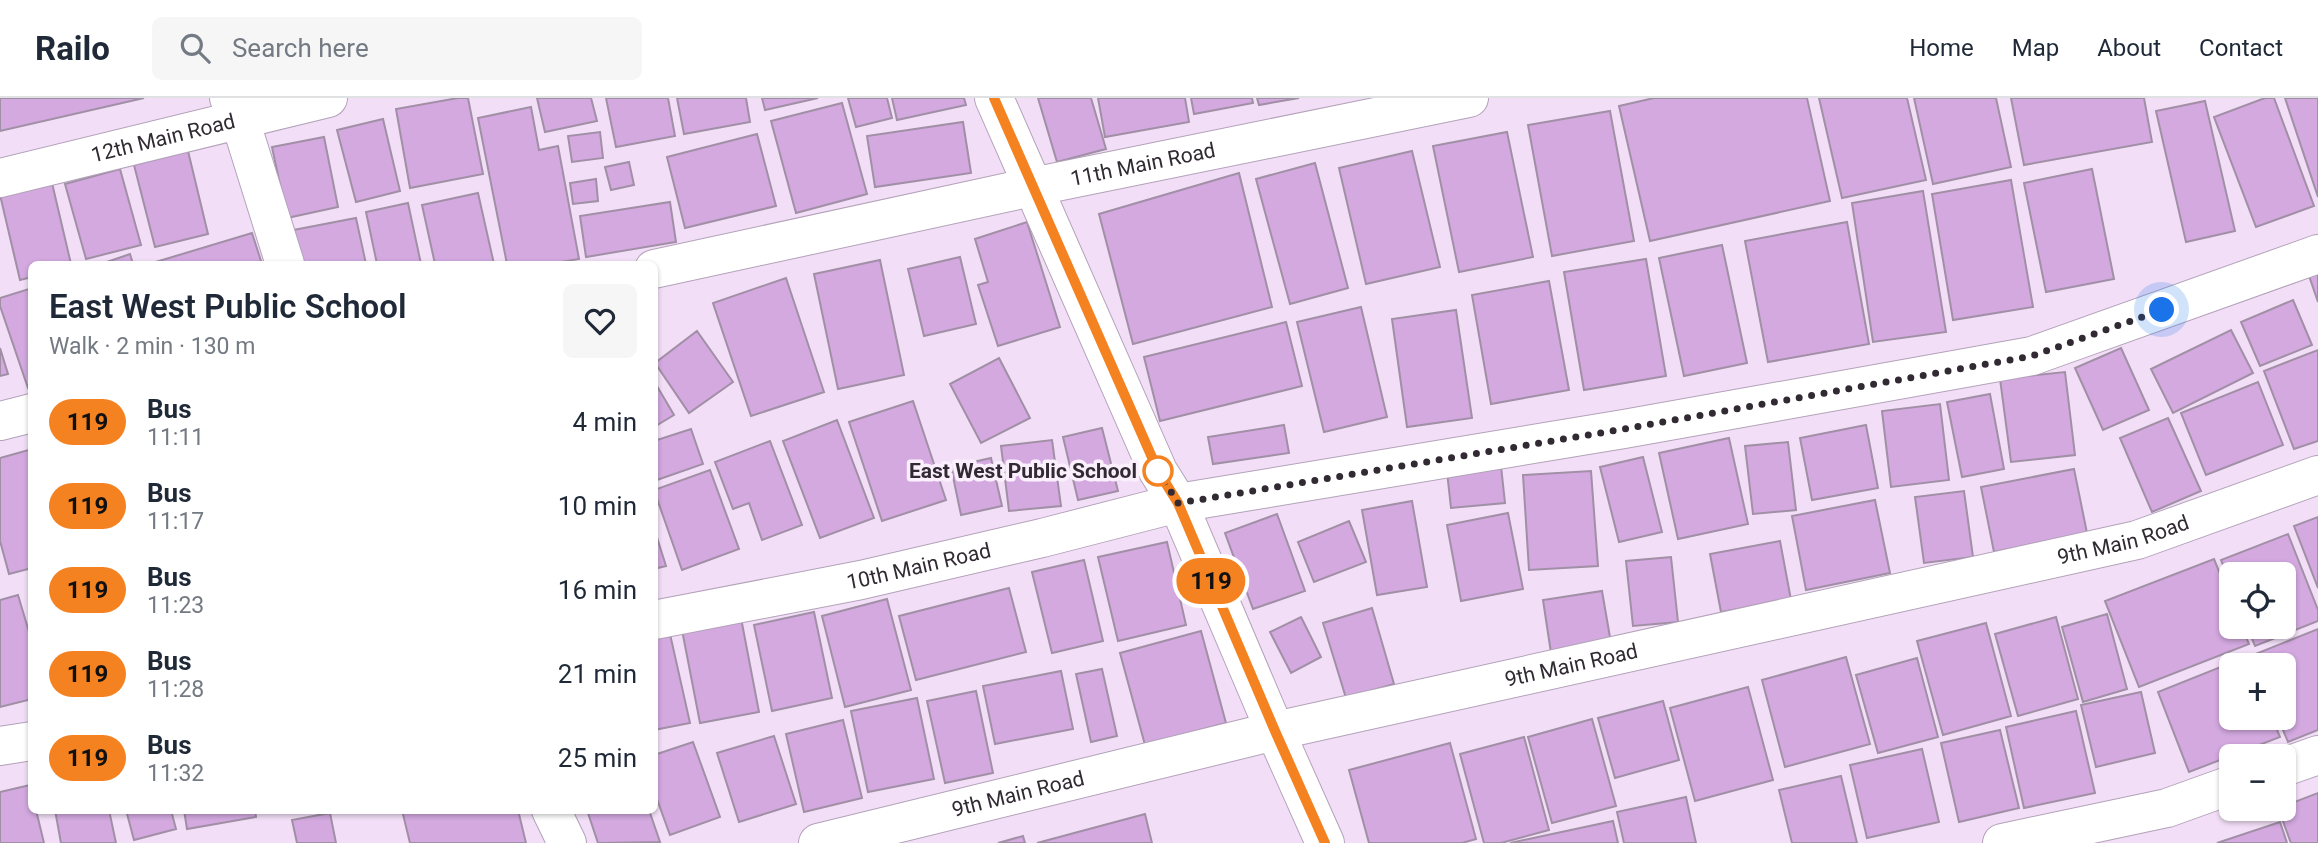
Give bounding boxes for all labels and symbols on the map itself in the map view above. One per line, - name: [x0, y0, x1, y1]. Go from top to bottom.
- street label: 12th Main Road: [89, 109, 238, 167]
- street label: 11th Main Road: [1068, 138, 1217, 191]
- your location: [2144, 292, 2179, 327]
- marker: East West Public School: [1143, 456, 1173, 486]
- place label: East West Public School: [909, 459, 1137, 483]
- street label: 9th Main Road: [2055, 510, 2192, 569]
- street label: 10th Main Road: [845, 538, 993, 595]
- line badge: 119: [1171, 558, 1251, 604]
- street label: 9th Main Road: [1503, 639, 1640, 692]
- street label: 9th Main Road: [949, 766, 1087, 822]

